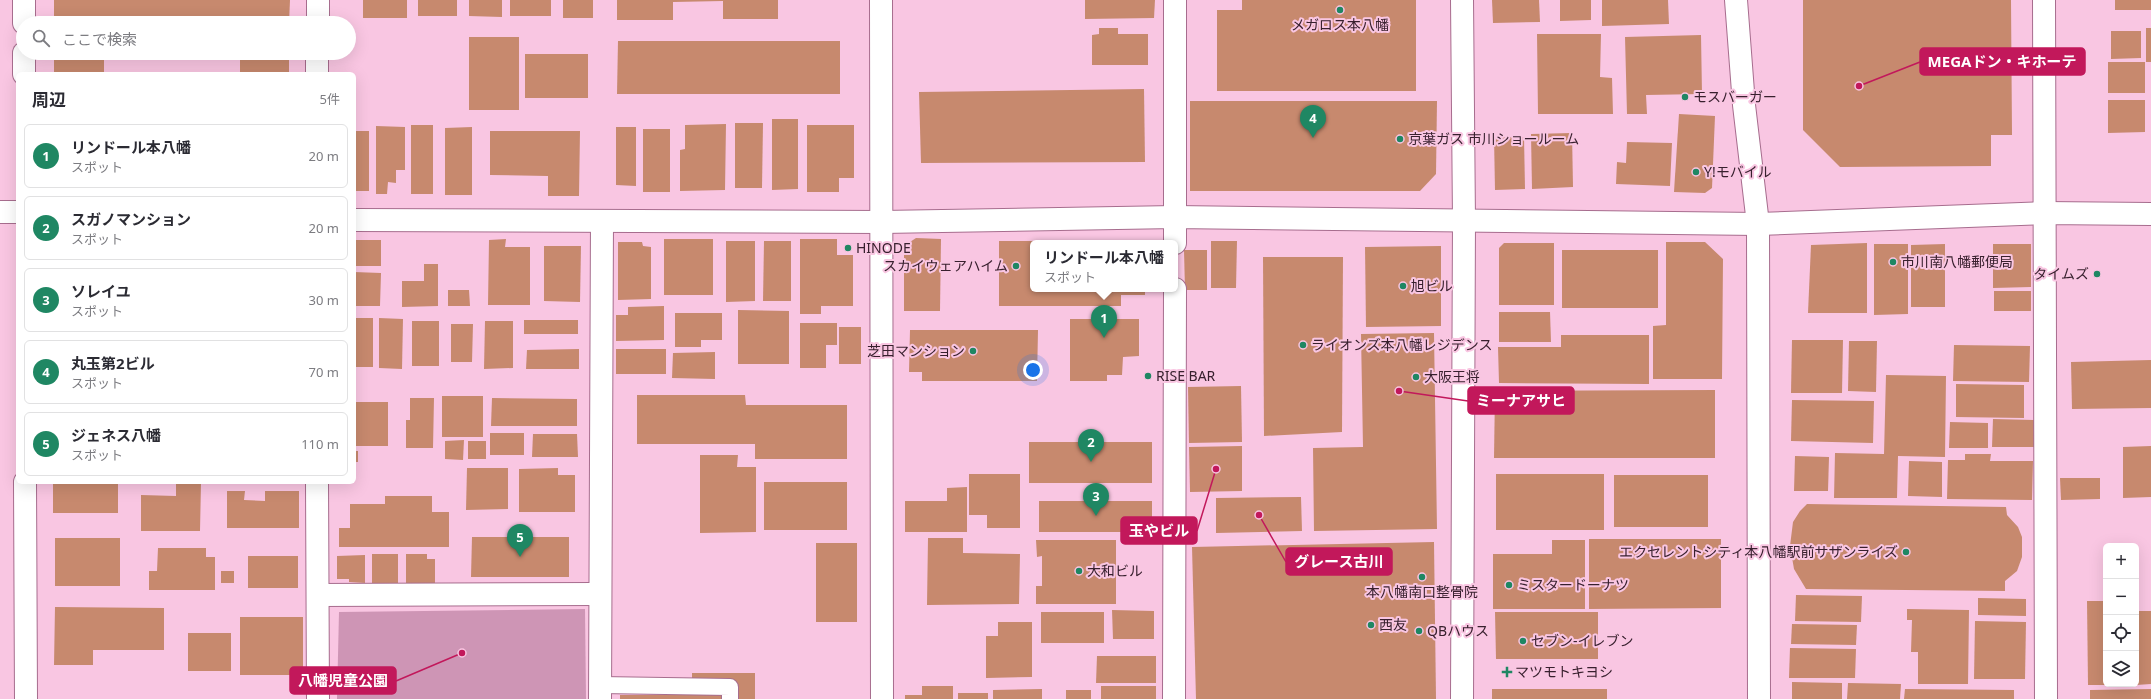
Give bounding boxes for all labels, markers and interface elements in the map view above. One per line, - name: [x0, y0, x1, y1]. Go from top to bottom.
- marker: メガロス本八幡: [1335, 5, 1345, 15]
- place label: メガロス本八幡: [1291, 15, 1389, 34]
- search box: [16, 16, 356, 60]
- icon: search: [30, 27, 52, 49]
- text: ここで検索: [62, 29, 137, 49]
- callout: MEGAドン・キホーテ: [1920, 48, 2085, 75]
- text: MEGAドン・キホーテ: [1928, 51, 2076, 71]
- place label: モスバーガー: [1693, 87, 1777, 106]
- text: 周辺: [32, 88, 66, 111]
- text: 5件: [320, 90, 340, 108]
- marker: モスバーガー: [1680, 92, 1690, 102]
- pin: 4: [1300, 105, 1326, 138]
- place label: 京葉ガス 市川ショールーム: [1408, 129, 1579, 148]
- marker: 京葉ガス 市川ショールーム: [1395, 134, 1405, 144]
- text: リンドール本八幡: [71, 137, 191, 157]
- text: 1: [42, 147, 50, 165]
- text: 20 m: [309, 147, 339, 165]
- text: スポット: [71, 158, 123, 176]
- place label: Y!モバイル: [1704, 162, 1772, 181]
- marker: Y!モバイル: [1691, 167, 1701, 177]
- text: スガノマンション: [71, 209, 191, 229]
- text: 2: [42, 219, 50, 237]
- text: 20 m: [309, 219, 339, 237]
- text: スポット: [71, 230, 123, 248]
- place label: HINODE: [856, 238, 911, 257]
- popup: [1030, 240, 1178, 292]
- marker: HINODE: [843, 243, 853, 253]
- text: リンドール本八幡: [1044, 247, 1164, 267]
- place label: 市川南八幡郵便局: [1901, 252, 2013, 271]
- place label: スカイウェアハイム: [883, 256, 1008, 275]
- marker: 市川南八幡郵便局: [1888, 257, 1898, 267]
- marker: スカイウェアハイム: [1011, 261, 1021, 271]
- place label: タイムズ: [2033, 264, 2089, 283]
- text: スポット: [1044, 268, 1096, 286]
- marker: タイムズ: [2092, 269, 2102, 279]
- place label: 旭ビル: [1411, 276, 1453, 295]
- text: ソレイユ: [71, 281, 131, 301]
- marker: 旭ビル: [1398, 281, 1408, 291]
- text: 3: [42, 291, 50, 309]
- text: 30 m: [309, 291, 339, 309]
- text: スポット: [71, 302, 123, 320]
- pin: 1: [1091, 305, 1117, 338]
- place label: ライオンズ本八幡レジデンス: [1311, 335, 1492, 354]
- marker: ライオンズ本八幡レジデンス: [1298, 340, 1308, 350]
- place label: 芝田マンション: [867, 341, 965, 360]
- marker: 芝田マンション: [968, 346, 978, 356]
- text: 丸玉第2ビル: [71, 353, 155, 373]
- your location: [1023, 360, 1043, 380]
- text: 4: [42, 363, 50, 381]
- text: 70 m: [309, 363, 339, 381]
- place label: RISE BAR: [1156, 366, 1216, 385]
- place label: 大阪王将: [1424, 367, 1480, 386]
- marker: RISE BAR: [1143, 371, 1153, 381]
- marker: 大阪王将: [1411, 372, 1421, 382]
- text: スポット: [71, 374, 123, 392]
- callout: ミーナアサヒ: [1468, 387, 1574, 414]
- text: ミーナアサヒ: [1476, 390, 1566, 410]
- text: ジェネス八幡: [71, 425, 161, 445]
- pin: 2: [1078, 429, 1104, 462]
- text: 5: [42, 435, 50, 453]
- text: 110 m: [301, 435, 339, 453]
- text: スポット: [71, 446, 123, 464]
- pin: 3: [1083, 483, 1109, 516]
- callout: 玉やビル: [1121, 517, 1197, 544]
- text: 玉やビル: [1129, 520, 1189, 540]
- pin: 5: [507, 524, 533, 557]
- place label: エクセレントシティ本八幡駅前サザンライズ: [1619, 542, 1898, 561]
- map controls: [2103, 543, 2139, 687]
- button: +: [2103, 543, 2139, 579]
- marker: エクセレントシティ本八幡駅前サザンライズ: [1901, 547, 1911, 557]
- callout: グレース古川: [1286, 548, 1392, 575]
- text: グレース古川: [1294, 551, 1384, 571]
- place label: 大和ビル: [1087, 561, 1143, 580]
- marker: 大和ビル: [1074, 566, 1084, 576]
- marker: 本八幡南口整骨院: [1417, 572, 1427, 582]
- place label: ミスタードーナツ: [1517, 575, 1629, 594]
- button: −: [2103, 579, 2139, 615]
- marker: ミスタードーナツ: [1504, 580, 1514, 590]
- place label: 本八幡南口整骨院: [1366, 582, 1478, 601]
- place label: 西友: [1379, 615, 1407, 634]
- button: locate: [2103, 615, 2139, 651]
- marker: 西友: [1366, 620, 1376, 630]
- place label: QBハウス: [1427, 621, 1489, 640]
- marker: QBハウス: [1414, 626, 1424, 636]
- place label: セブン-イレブン: [1531, 631, 1634, 650]
- marker: セブン-イレブン: [1518, 636, 1528, 646]
- button: layers: [2103, 651, 2139, 687]
- place label: マツモトキヨシ: [1515, 662, 1613, 681]
- callout: 八幡児童公園: [290, 667, 396, 694]
- marker: マツモトキヨシ: [1502, 667, 1512, 677]
- text: 八幡児童公園: [298, 670, 388, 690]

